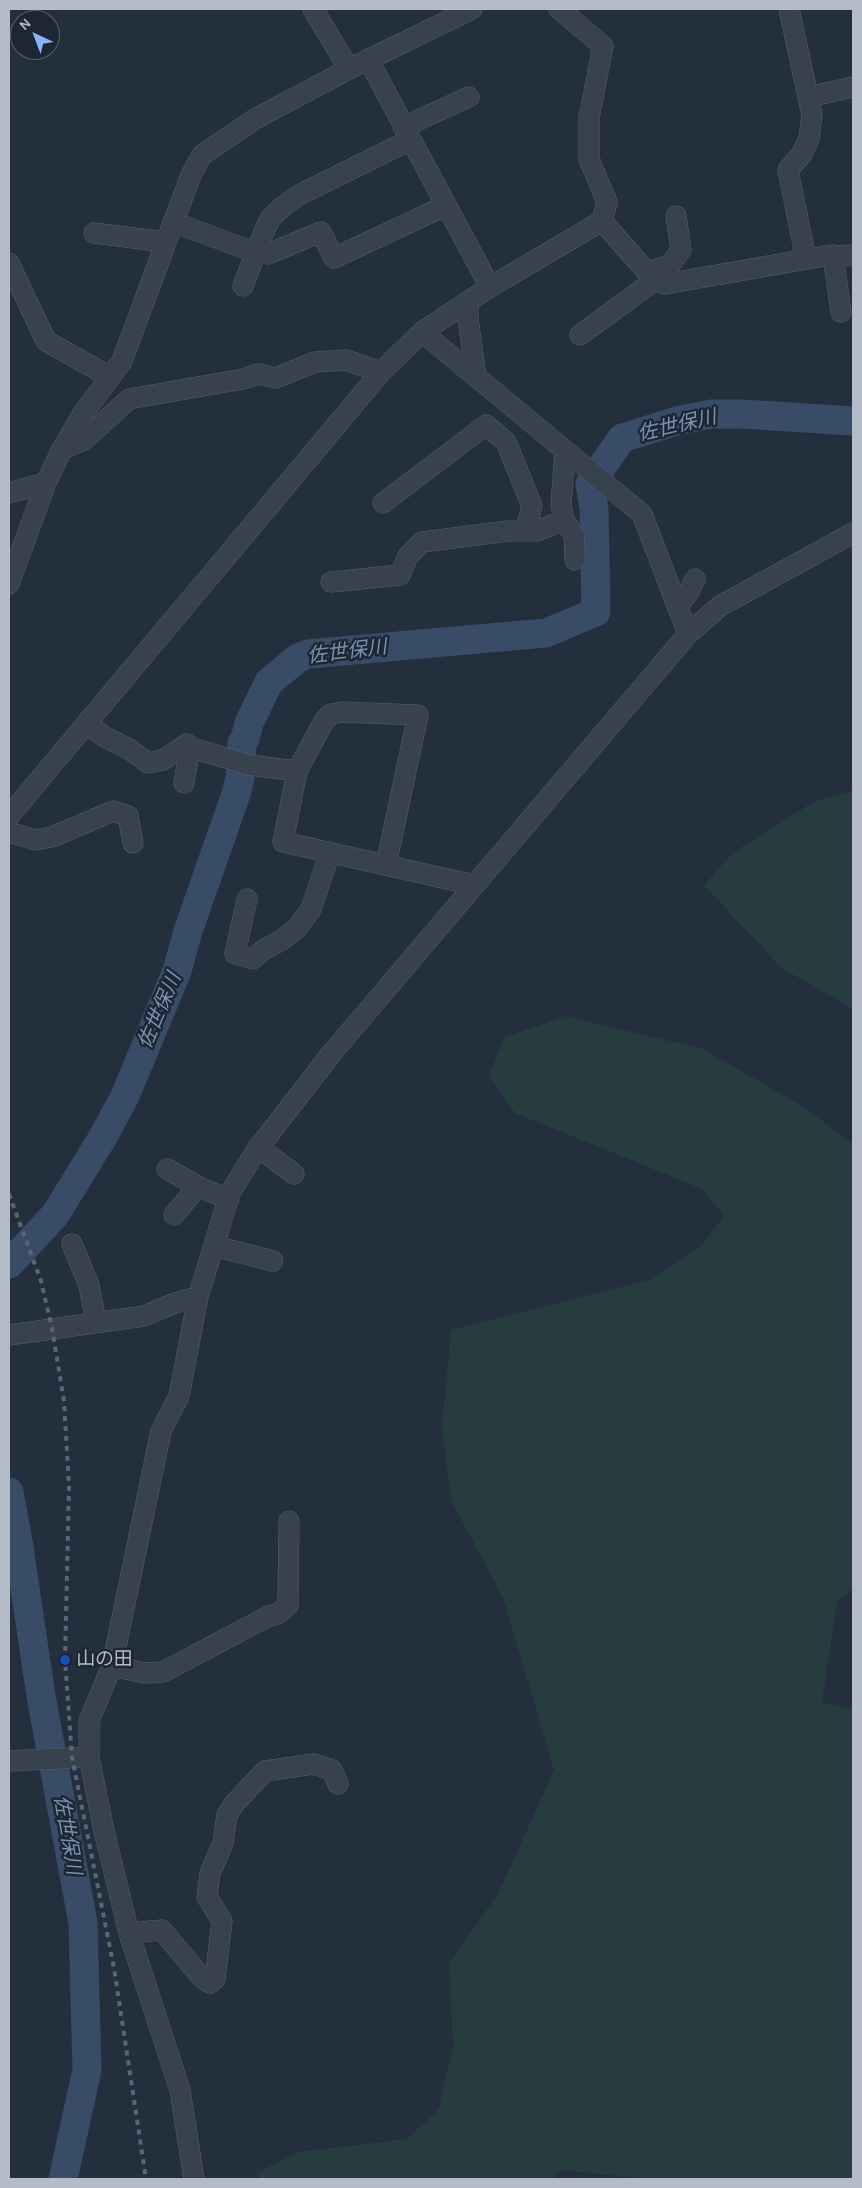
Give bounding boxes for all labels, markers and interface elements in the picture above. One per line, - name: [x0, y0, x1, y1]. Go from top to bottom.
- north arrow: [10, 10, 60, 60]
- text: N: [16, 15, 35, 34]
- water label: 佐世保川: [635, 405, 719, 447]
- water label: 佐世保川: [306, 635, 388, 669]
- water label: 佐世保川: [133, 969, 187, 1053]
- place label: 山の田: [76, 1649, 133, 1671]
- marker: 山の田: [58, 1653, 72, 1667]
- water label: 佐世保川: [48, 1794, 86, 1876]

